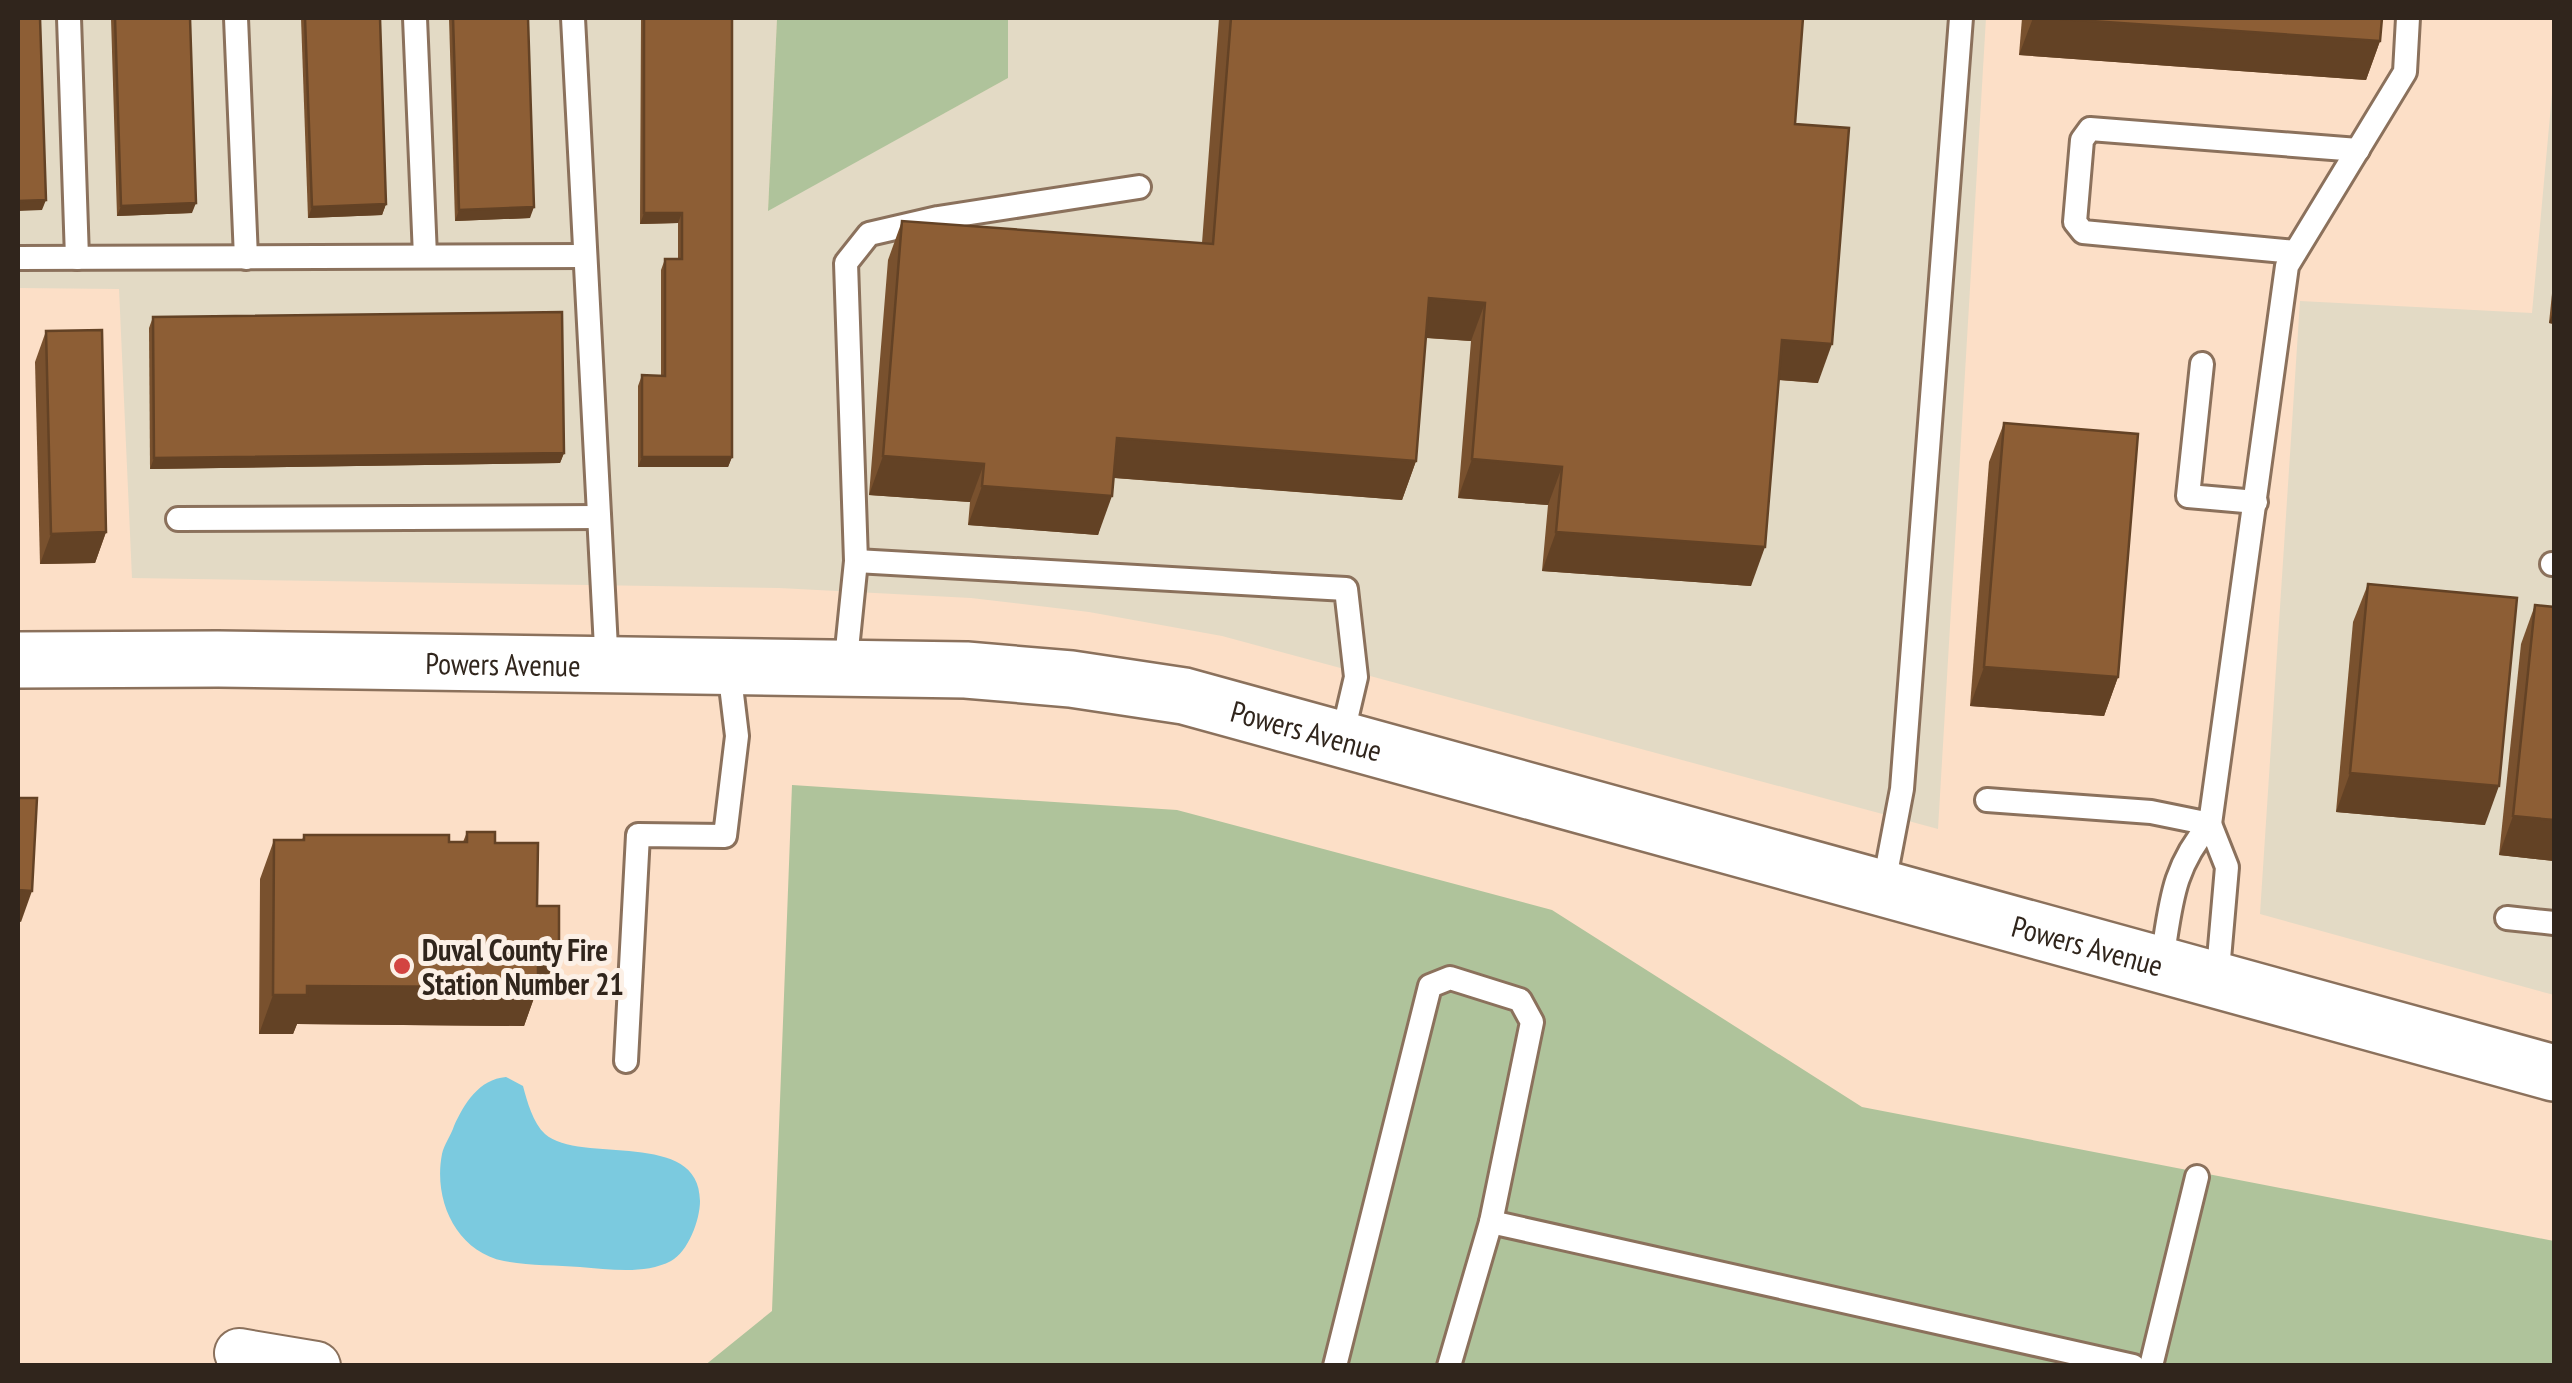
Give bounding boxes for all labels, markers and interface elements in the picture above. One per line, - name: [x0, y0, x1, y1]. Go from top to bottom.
- street label: Powers Avenue: [425, 643, 581, 684]
- street label: Powers Avenue: [1227, 690, 1387, 769]
- street label: Powers Avenue: [2008, 905, 2168, 984]
- place label: Duval County Fire Station Number 21: [422, 930, 624, 1003]
- marker: Duval County Fire Station Number 21: [391, 955, 413, 977]

